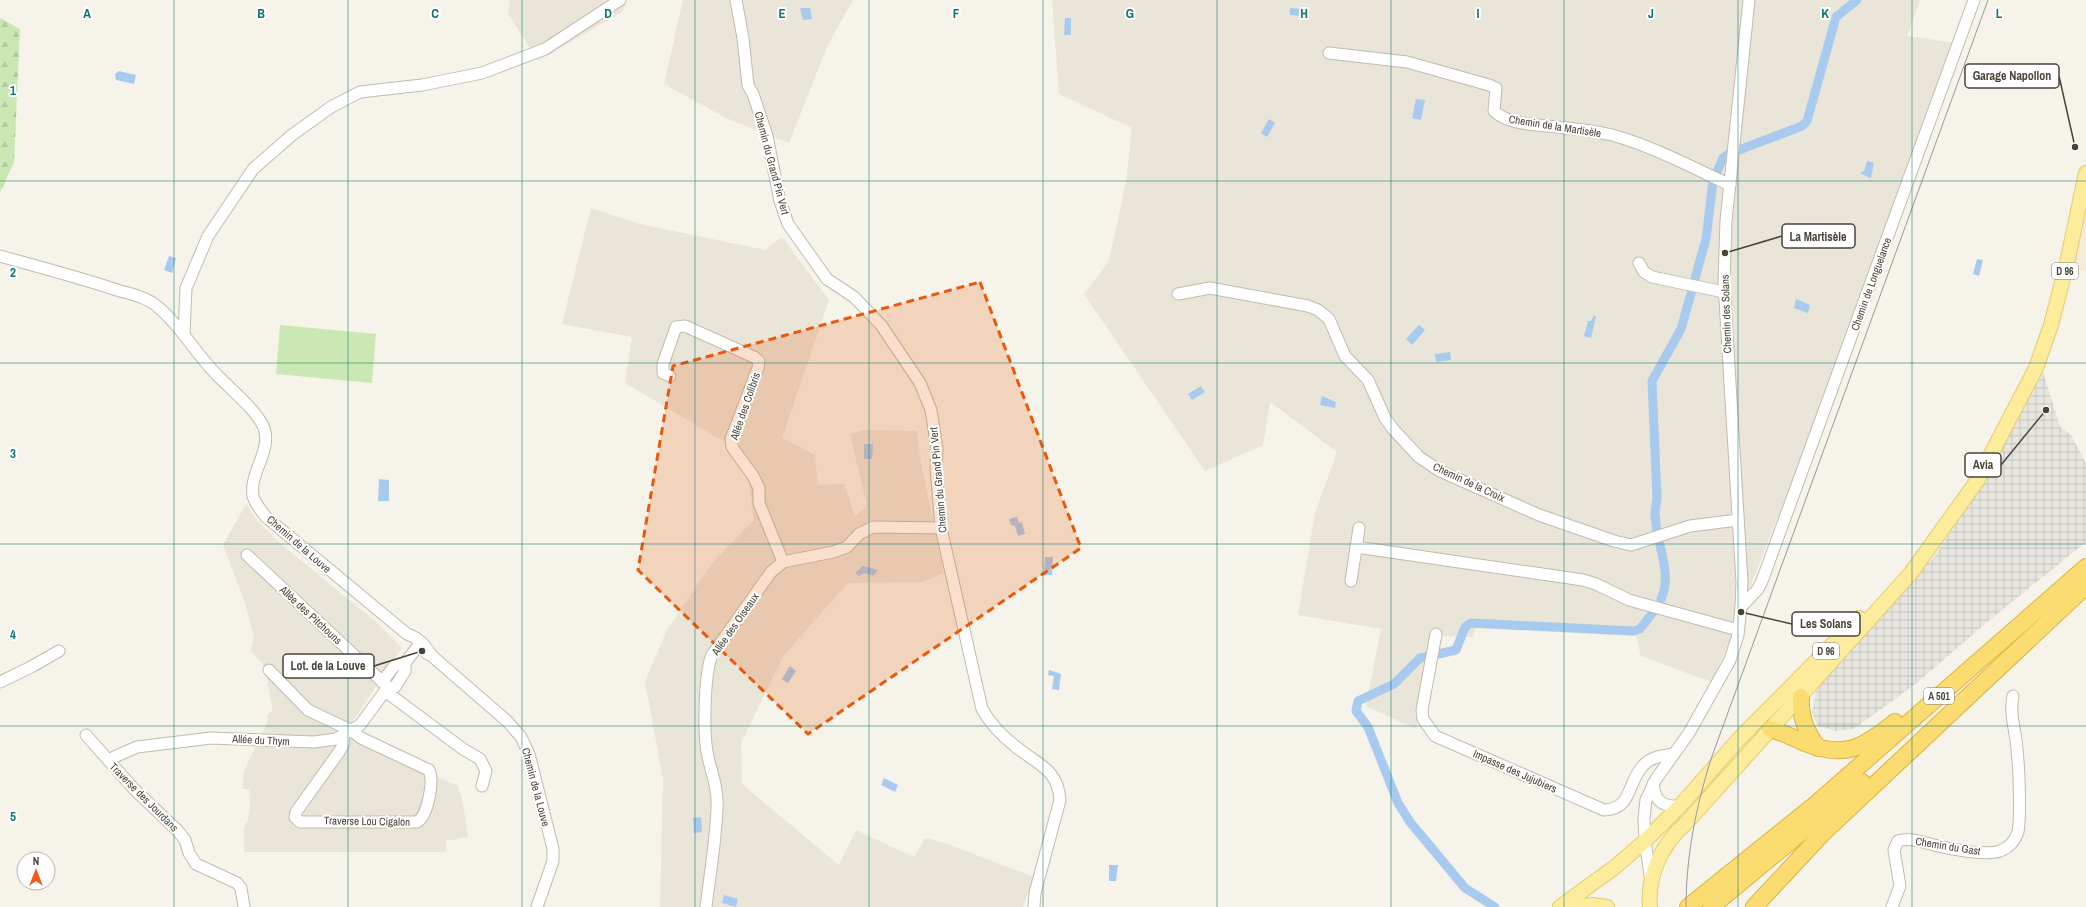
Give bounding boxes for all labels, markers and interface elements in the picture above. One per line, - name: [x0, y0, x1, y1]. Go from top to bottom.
- text: A: [83, 5, 91, 22]
- text: B: [257, 5, 265, 22]
- text: C: [431, 5, 439, 22]
- text: D: [604, 5, 612, 22]
- text: E: [778, 5, 786, 22]
- text: F: [953, 5, 960, 22]
- text: G: [1126, 5, 1134, 22]
- text: H: [1300, 5, 1308, 22]
- text: I: [1477, 5, 1480, 22]
- text: J: [1648, 5, 1654, 22]
- text: K: [1821, 5, 1829, 22]
- text: L: [1996, 5, 2003, 22]
- callout: Garage Napollon: [1965, 64, 2059, 88]
- text: Garage Napollon: [1973, 68, 2051, 84]
- text: 1: [10, 82, 16, 99]
- street label: Chemin du Grand Pin Vert: [751, 110, 793, 217]
- street label: Chemin de la Martisèle: [1508, 112, 1602, 140]
- callout: La Martisèle: [1782, 224, 1855, 248]
- text: La Martisèle: [1790, 229, 1847, 245]
- street label: Chemin de Longuelance: [1848, 235, 1894, 333]
- road number: D 96: [2052, 263, 2078, 279]
- text: 2: [10, 264, 16, 281]
- street label: Chemin des Solans: [1718, 274, 1734, 354]
- street label: Allée des Colibris: [727, 370, 763, 443]
- street label: Chemin du Grand Pin Vert: [926, 426, 950, 534]
- text: 3: [10, 445, 16, 462]
- callout: Avia: [1965, 453, 2001, 477]
- text: Avia: [1973, 457, 1994, 473]
- street label: Chemin de la Croix: [1431, 459, 1508, 505]
- street label: Chemin de la Louve: [264, 512, 334, 576]
- street label: Allée des Pitchouns: [276, 582, 345, 648]
- street label: Allée des Oiseaux: [708, 590, 762, 659]
- callout: Les Solans: [1792, 612, 1860, 636]
- text: Les Solans: [1800, 616, 1853, 632]
- text: 4: [10, 626, 16, 643]
- road number: D 96: [1813, 643, 1839, 659]
- callout: Lot. de la Louve: [283, 654, 374, 678]
- text: Lot. de la Louve: [291, 658, 366, 674]
- road number: A 501: [1924, 688, 1954, 704]
- street label: Allée du Thym: [231, 731, 290, 748]
- street label: Chemin de la Louve: [519, 746, 553, 828]
- street label: Impasse des Jujubiers: [1471, 746, 1560, 796]
- street label: Traverse des Jourdans: [107, 760, 182, 835]
- text: 5: [10, 808, 16, 825]
- street label: Traverse Lou Cigalon: [324, 813, 410, 829]
- street label: Chemin du Gast: [1914, 834, 1982, 858]
- north arrow: [16, 851, 56, 891]
- text: N: [33, 854, 39, 868]

